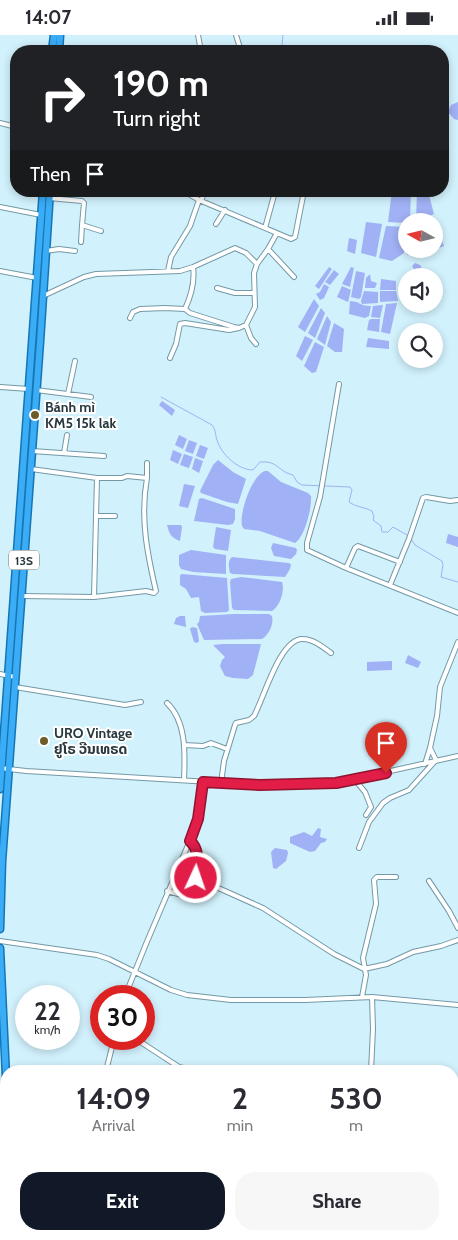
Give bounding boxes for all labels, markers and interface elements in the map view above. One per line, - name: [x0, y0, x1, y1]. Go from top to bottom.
- text: 14:07: [25, 6, 71, 29]
- text: 190 m: [113, 62, 209, 105]
- icon: right: [30, 65, 95, 130]
- text: Turn right: [113, 105, 200, 132]
- icon: arrive: [81, 160, 109, 188]
- text: Then: [30, 163, 71, 186]
- north arrow: [398, 213, 442, 257]
- map controls: [398, 213, 443, 368]
- button: sound: [398, 268, 443, 313]
- button: search: [398, 323, 443, 368]
- place label: Bánh mì KM5 15k lak: [45, 398, 116, 432]
- marker: Bánh mì KM5 15k lak: [29, 409, 41, 421]
- road number: 13S: [9, 551, 39, 569]
- pin: [365, 722, 407, 773]
- place label: URO Vintage ຢູໂຣ ວີນເທຣດ: [54, 724, 132, 759]
- icon: arrive: [372, 729, 400, 757]
- marker: URO Vintage ຢູໂຣ ວີນເທຣດ: [38, 735, 50, 747]
- position arrow: [169, 851, 221, 903]
- speed limit sign: 30: [90, 985, 155, 1050]
- text: 22: [34, 996, 61, 1026]
- text: km/h: [34, 1022, 61, 1037]
- text: 14:09: [76, 1080, 151, 1117]
- text: 2: [232, 1080, 248, 1117]
- text: 530: [329, 1080, 383, 1117]
- text: Arrival: [92, 1116, 135, 1135]
- text: min: [227, 1116, 253, 1135]
- text: m: [349, 1116, 363, 1135]
- button: Exit: [20, 1172, 225, 1230]
- button: Share: [235, 1172, 439, 1230]

